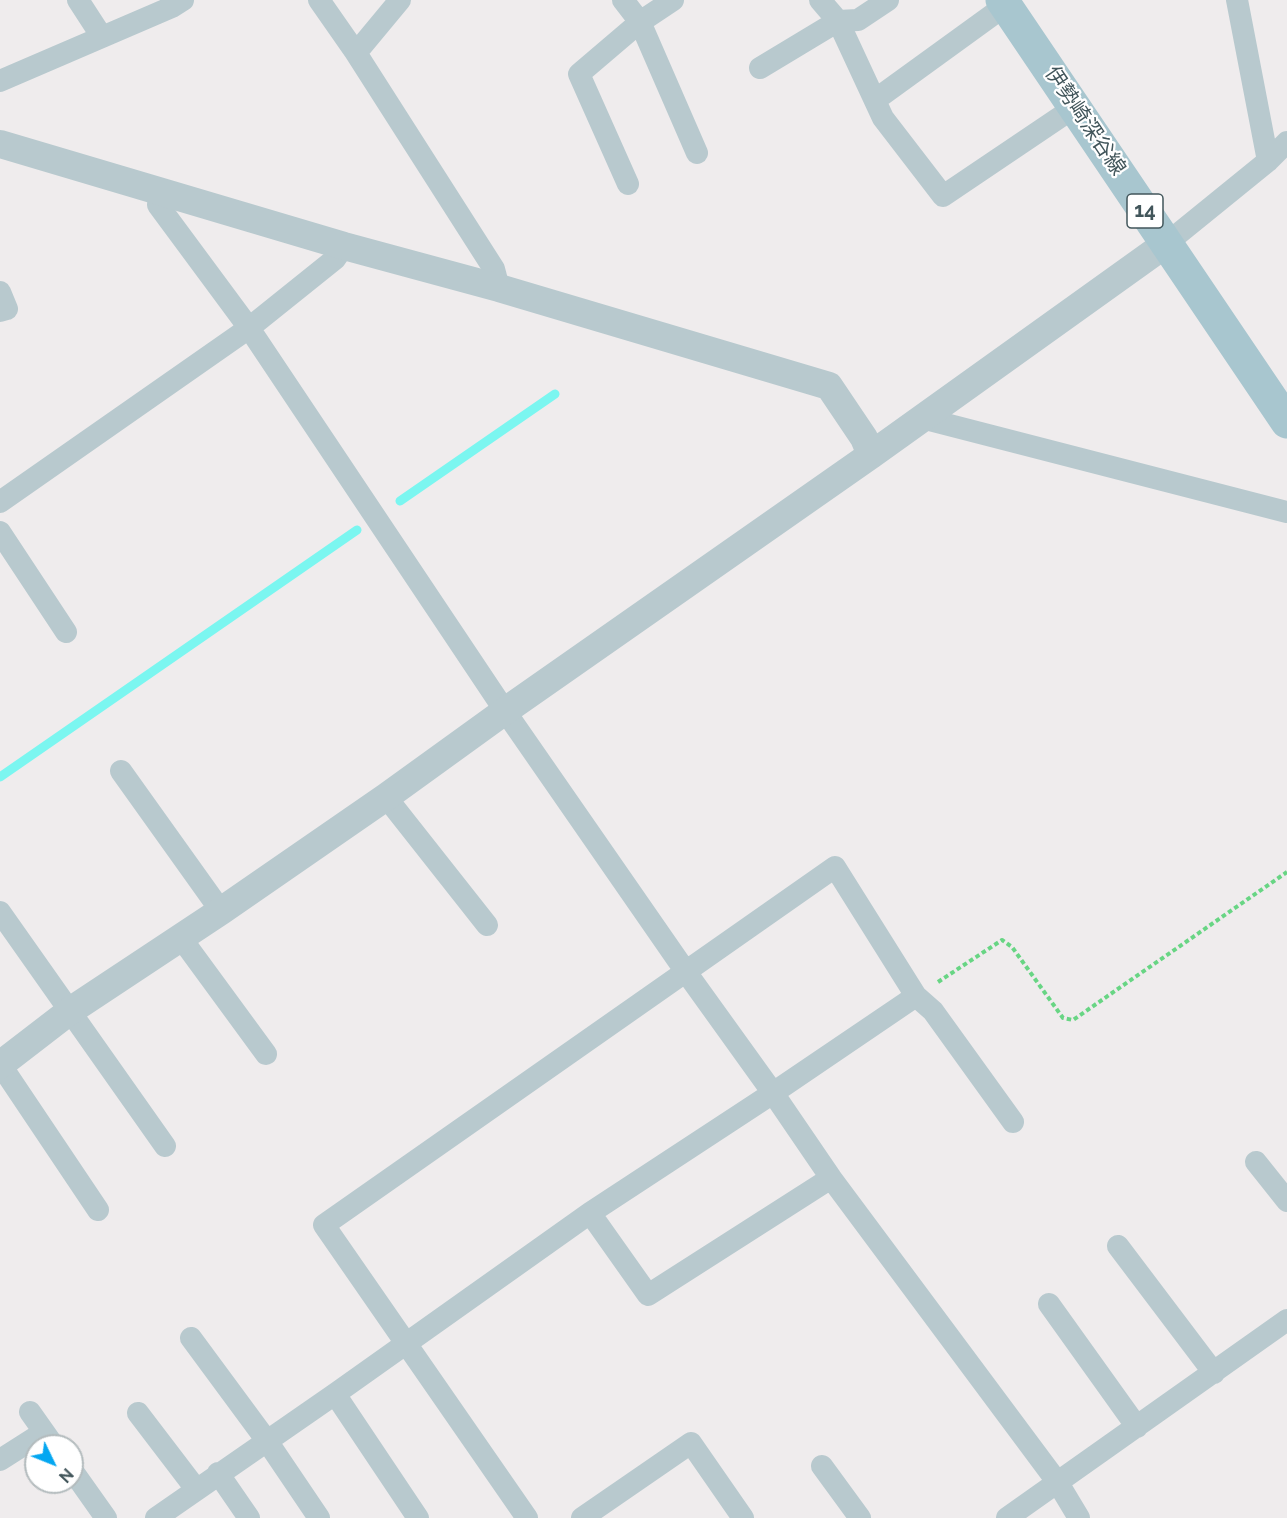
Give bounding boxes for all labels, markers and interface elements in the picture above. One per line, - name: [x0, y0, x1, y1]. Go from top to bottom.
- street label: 伊勢崎深谷線: [1039, 62, 1131, 180]
- road number: 14: [1127, 194, 1163, 228]
- north arrow: [24, 1434, 84, 1494]
- text: N: [55, 1464, 77, 1486]

